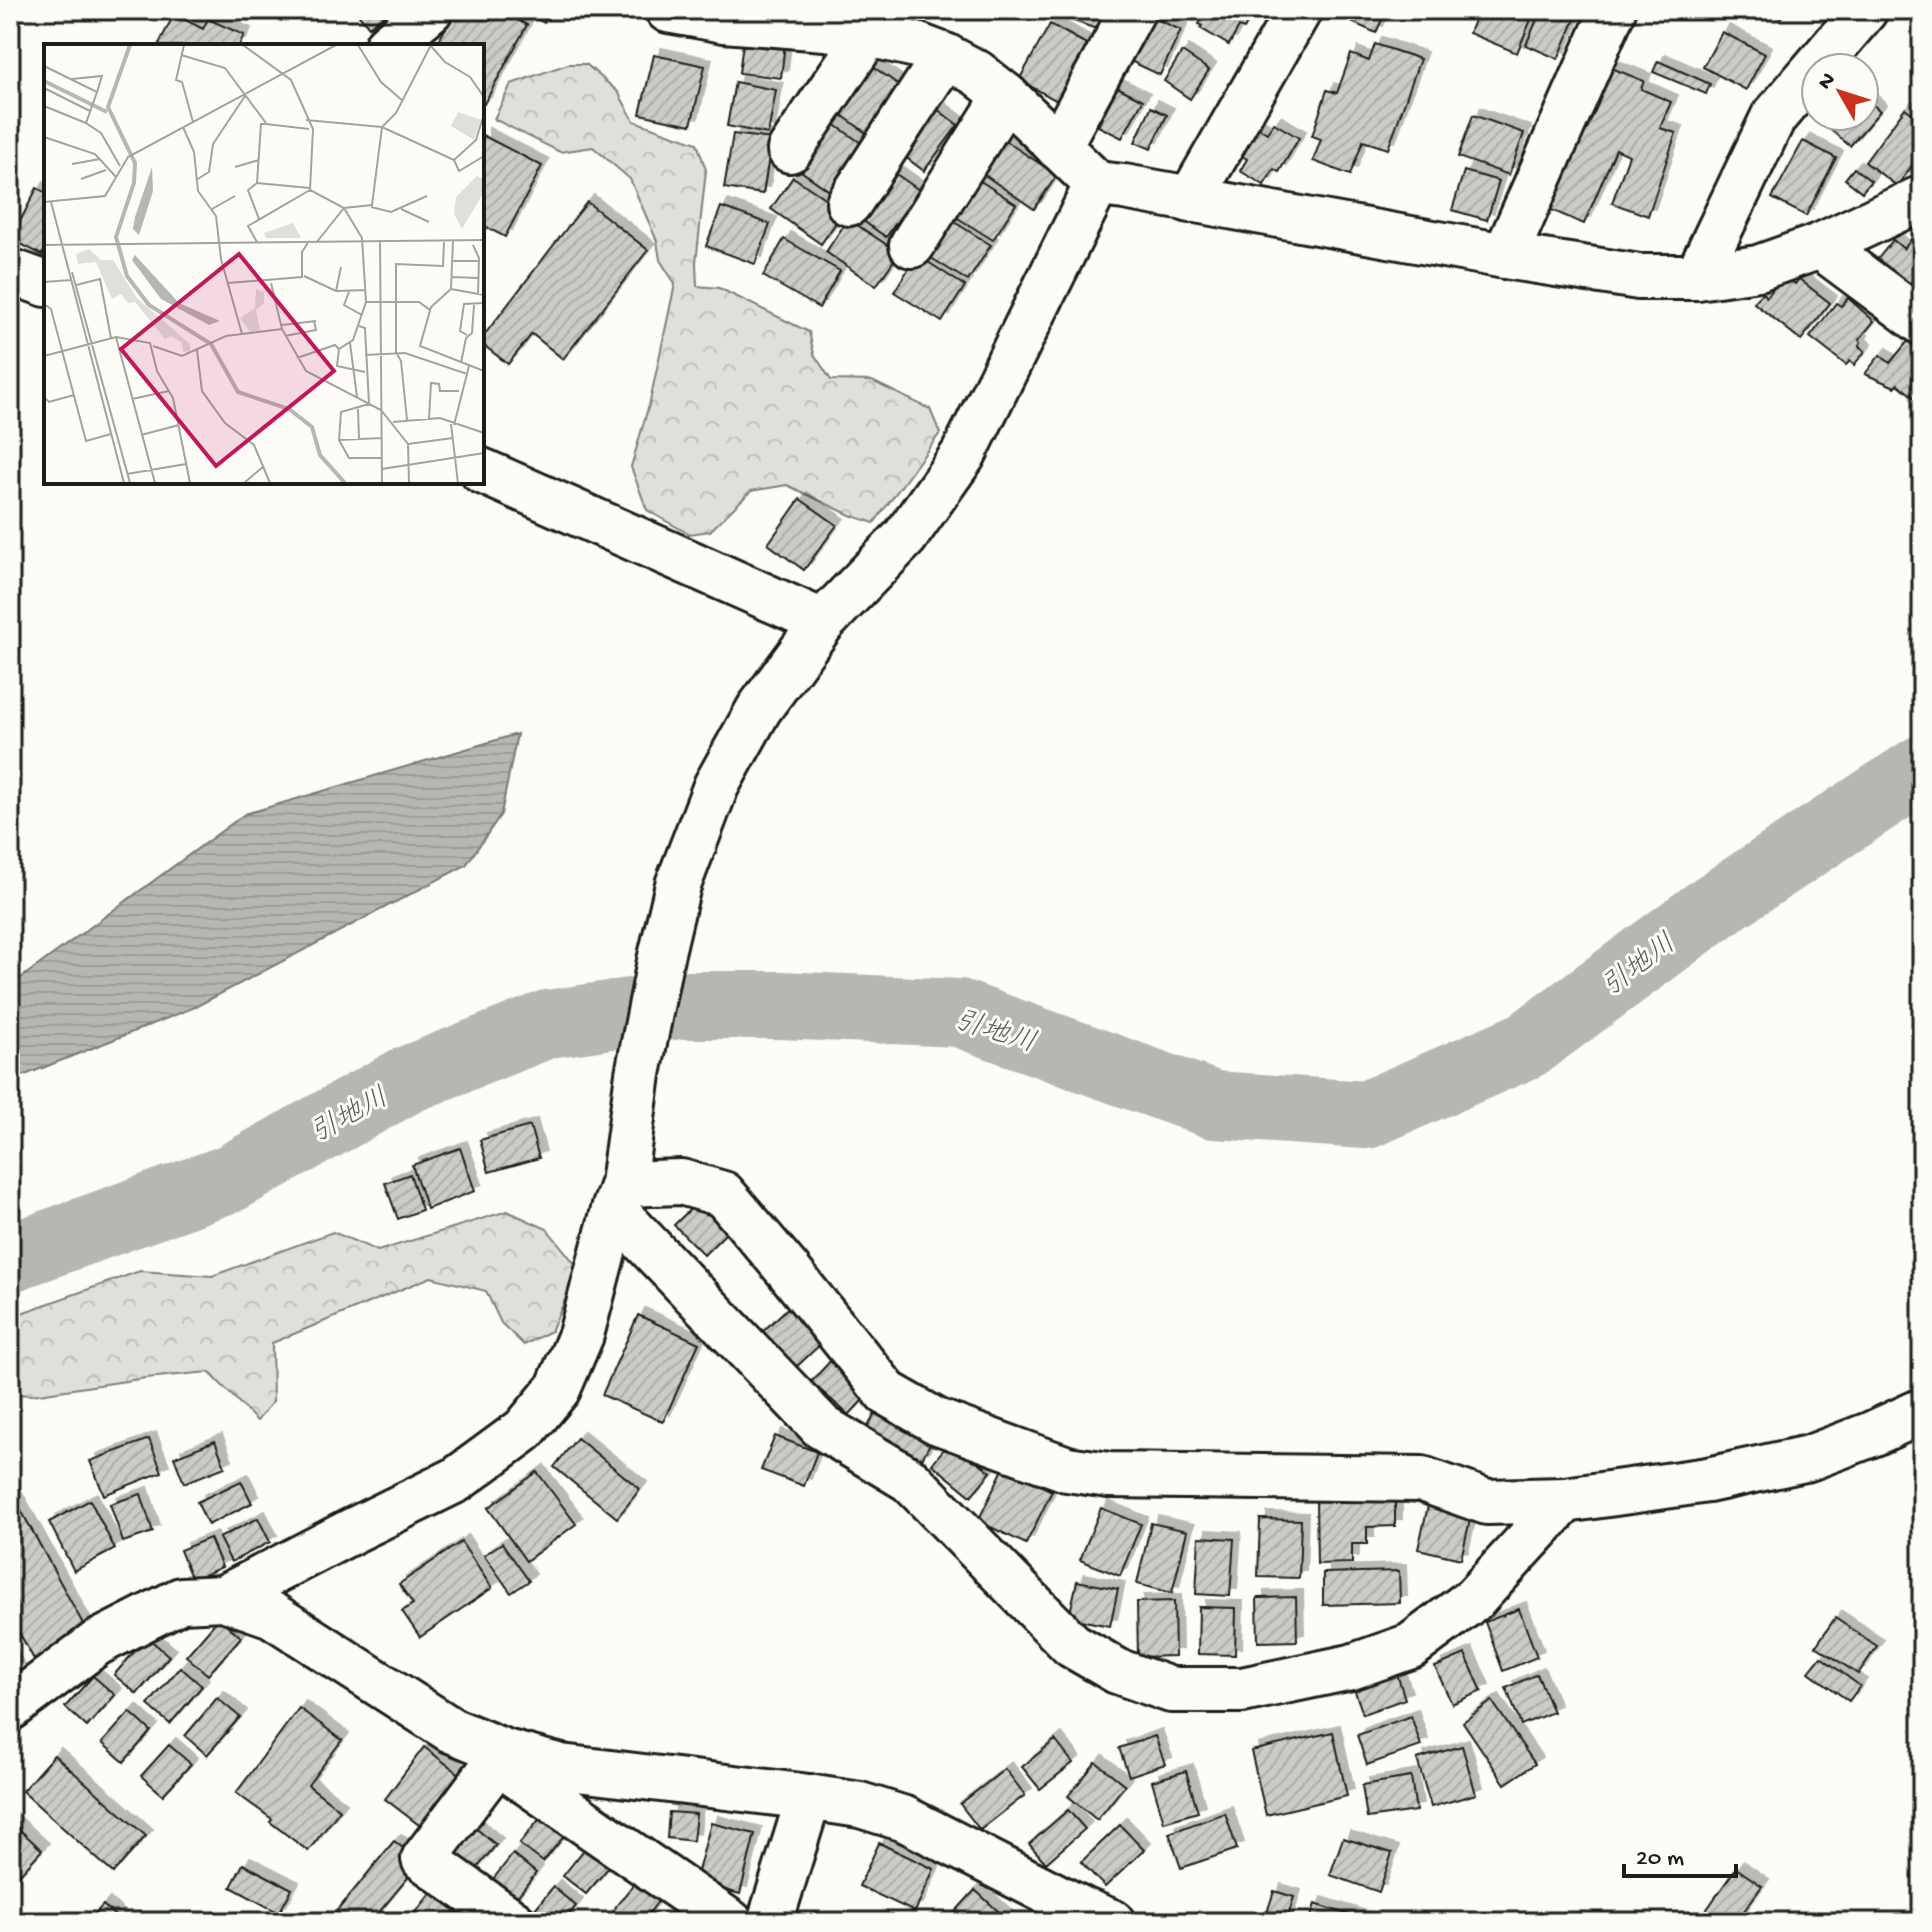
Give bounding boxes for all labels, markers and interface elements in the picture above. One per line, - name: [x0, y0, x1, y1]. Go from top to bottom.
- inset map: [44, 44, 484, 484]
- north arrow: [1800, 52, 1880, 132]
- text: N: [1813, 68, 1842, 96]
- water label: 引地川: [1596, 928, 1683, 1005]
- water label: 引地川: [950, 1005, 1040, 1061]
- water label: 引地川: [305, 1082, 395, 1152]
- scale bar: [1624, 1828, 1736, 1878]
- text: 20 m: [1636, 1845, 1684, 1874]

